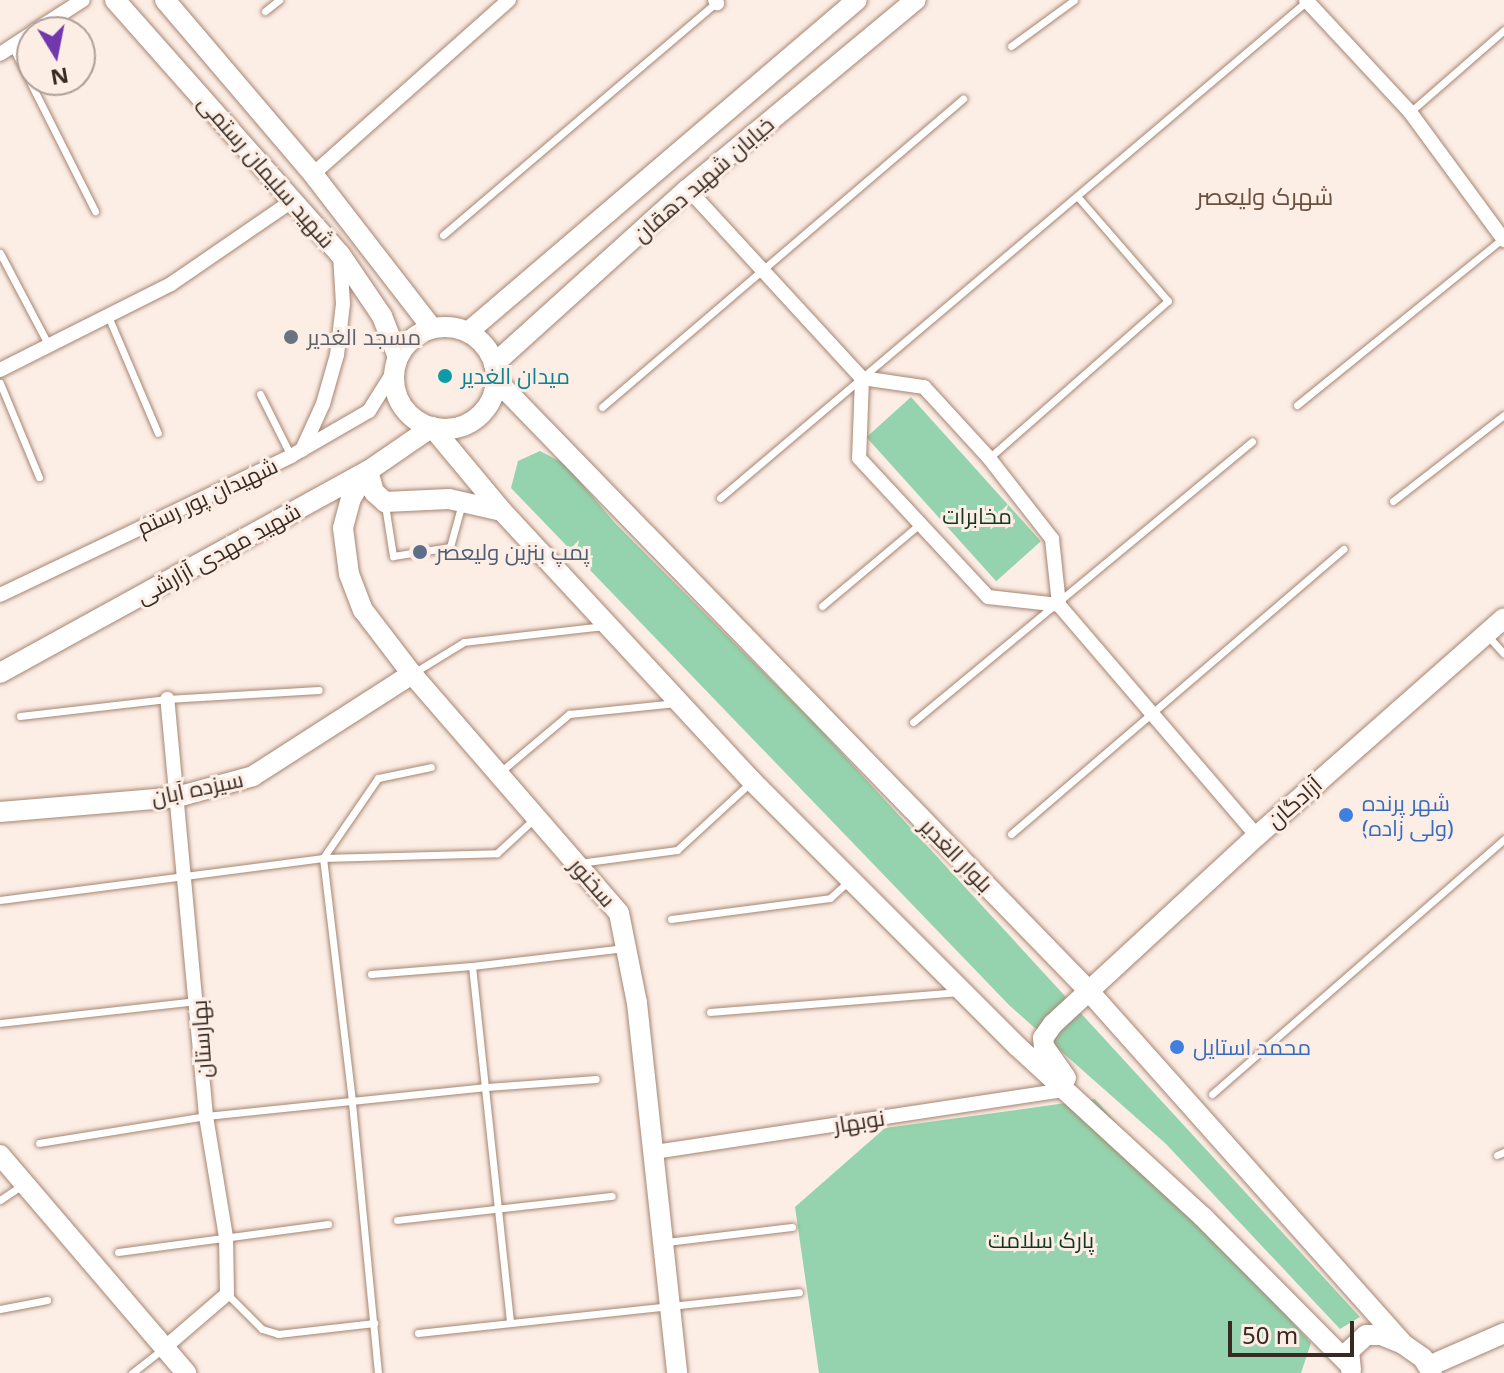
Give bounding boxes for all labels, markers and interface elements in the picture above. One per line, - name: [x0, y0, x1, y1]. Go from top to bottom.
- north arrow: [16, 16, 96, 96]
- text: N: [48, 61, 71, 94]
- street label: شهید سلیمان رستمی: [193, 89, 341, 253]
- street label: خیابان شهید دهقان: [627, 111, 779, 247]
- district label: شهرک ولیعصر: [1197, 182, 1333, 210]
- place label: مسجد الغدیر: [307, 324, 421, 350]
- marker: مسجد الغدیر: [282, 328, 300, 346]
- place label: میدان الغدیر: [461, 363, 570, 389]
- marker: میدان الغدیر: [436, 367, 454, 385]
- street label: شهیدان پور رستم: [132, 452, 282, 540]
- street label: شهید مهدی آزارشی: [131, 497, 305, 609]
- park label: مخابرات: [942, 503, 1012, 529]
- place label: پمپ بنزین ولیعصر: [436, 539, 589, 565]
- marker: پمپ بنزین ولیعصر: [411, 543, 429, 561]
- street label: سیزده آبان: [149, 765, 245, 811]
- street label: آزادگان: [1261, 771, 1327, 833]
- place label: شهر پرنده (ولی زاده): [1362, 789, 1454, 840]
- marker: شهر پرنده (ولی زاده): [1337, 806, 1355, 824]
- street label: بلوار الغدیر: [915, 812, 999, 898]
- street label: سخنور: [565, 852, 621, 912]
- street label: بهارستان: [185, 999, 217, 1079]
- place label: محمد استایل: [1193, 1034, 1311, 1060]
- marker: محمد استایل: [1168, 1038, 1186, 1056]
- street label: نوبهار: [832, 1104, 886, 1138]
- park label: پارک سلامت: [988, 1227, 1094, 1253]
- scale bar: [1232, 1305, 1358, 1355]
- text: 50 m: [1242, 1318, 1298, 1351]

